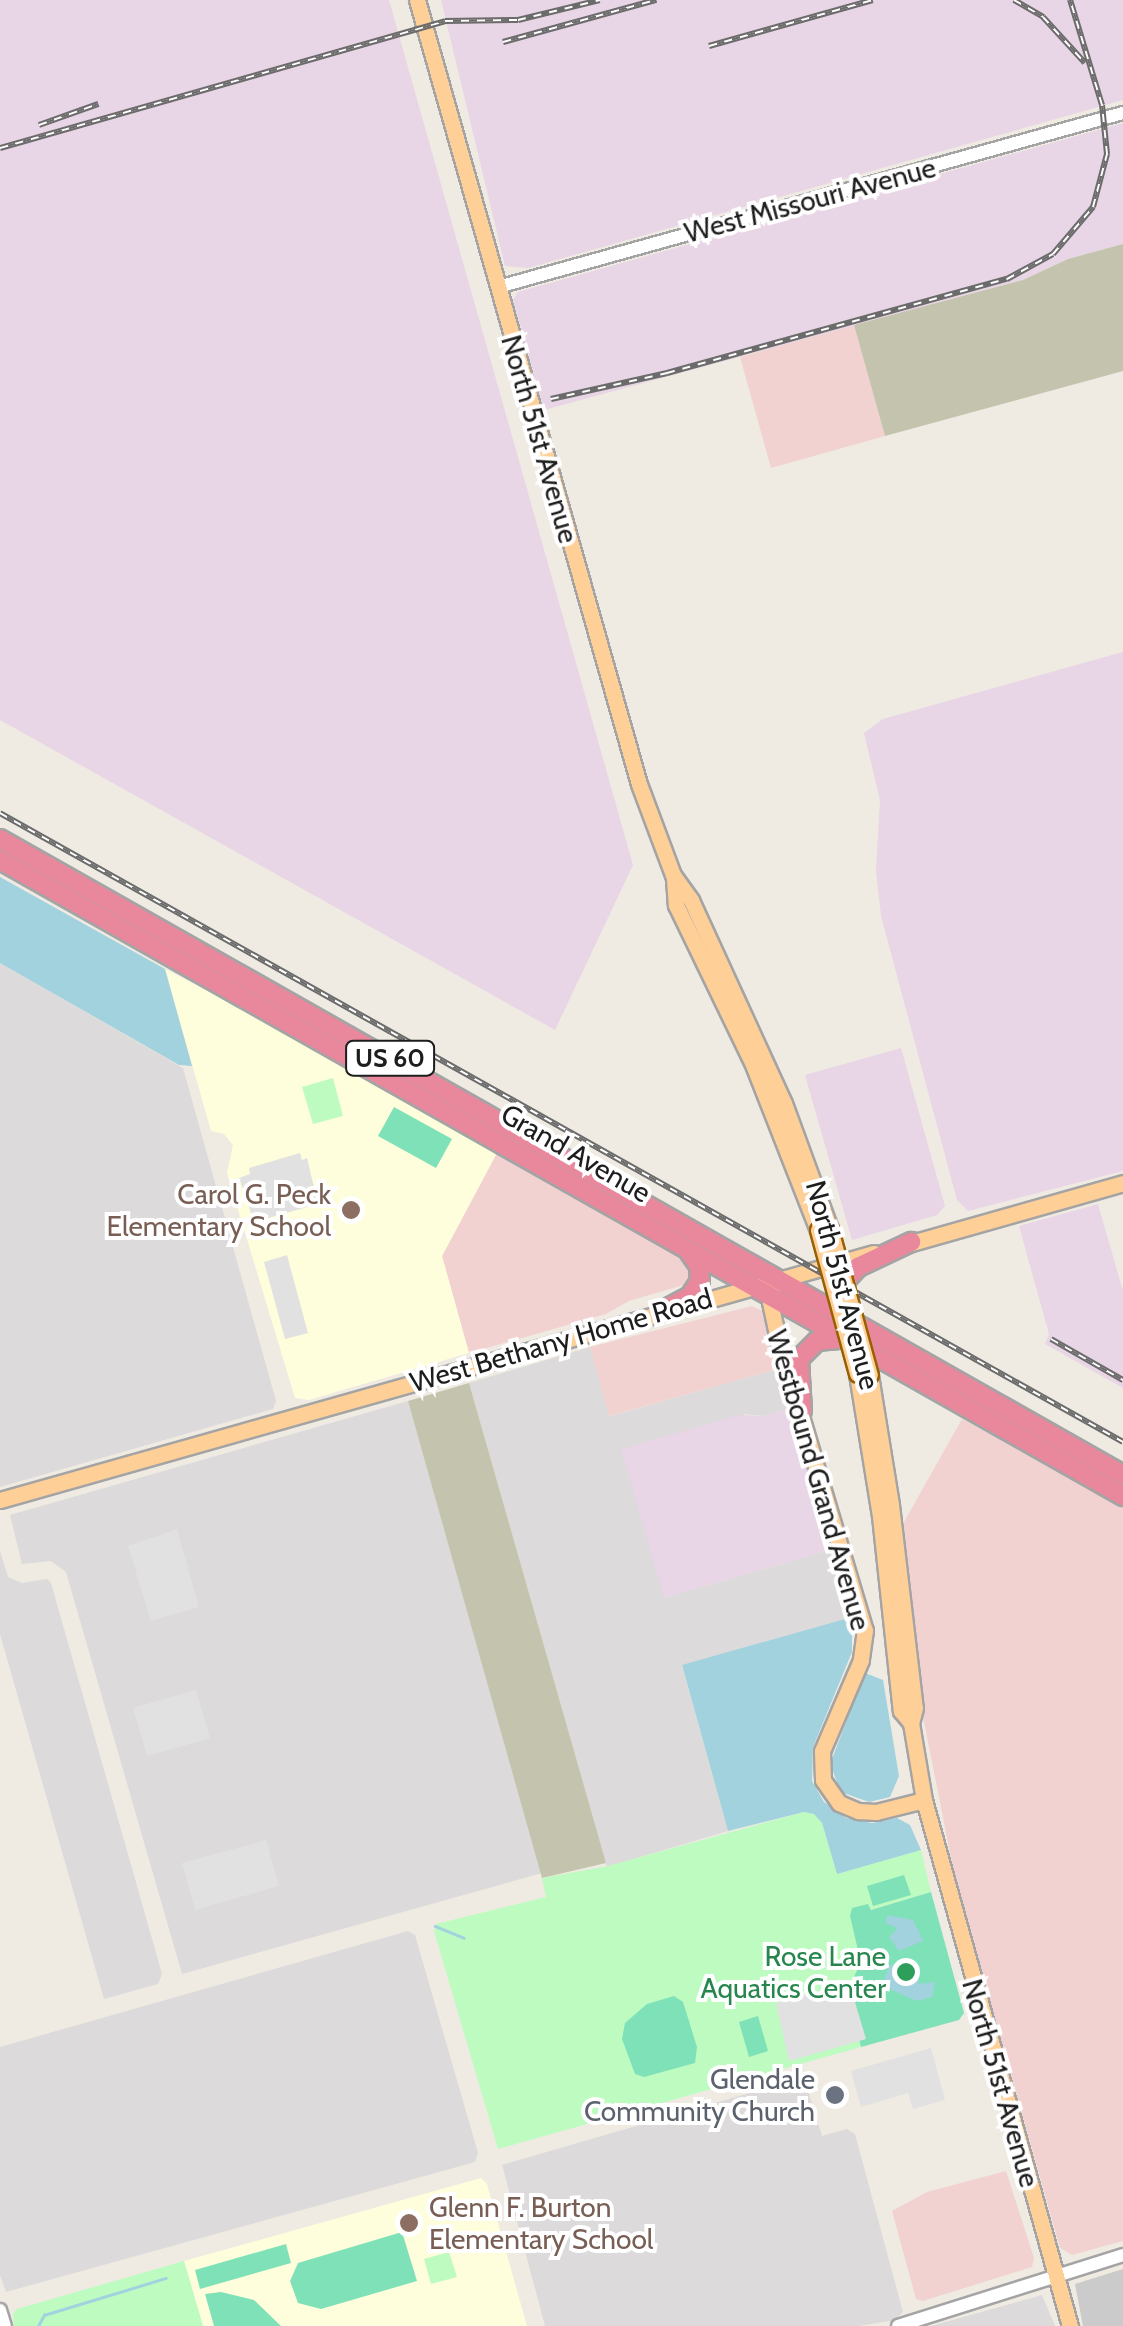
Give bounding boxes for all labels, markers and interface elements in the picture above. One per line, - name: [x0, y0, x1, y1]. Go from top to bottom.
- street label: West Missouri Avenue: [681, 150, 939, 250]
- street label: North 51st Avenue: [494, 331, 586, 547]
- road number: US 60: [345, 1038, 435, 1078]
- street label: Grand Avenue: [495, 1097, 657, 1209]
- place label: Carol G. Peck Elementary School: [107, 1177, 331, 1243]
- street label: North 51st Avenue: [799, 1177, 887, 1393]
- marker: Carol G. Peck Elementary School: [340, 1199, 362, 1221]
- street label: West Bethany Home Road: [406, 1281, 716, 1399]
- street label: Westbound Grand Avenue: [760, 1326, 878, 1634]
- place label: Rose Lane Aquatics Center: [701, 1939, 886, 2005]
- marker: Rose Lane Aquatics Center: [895, 1961, 917, 1983]
- street label: North 51st Avenue: [955, 1975, 1047, 2191]
- place label: Glendale Community Church: [584, 2062, 815, 2128]
- marker: Glendale Community Church: [824, 2084, 846, 2106]
- place label: Glenn F. Burton Elementary School: [429, 2190, 653, 2256]
- marker: Glenn F. Burton Elementary School: [398, 2212, 420, 2234]

